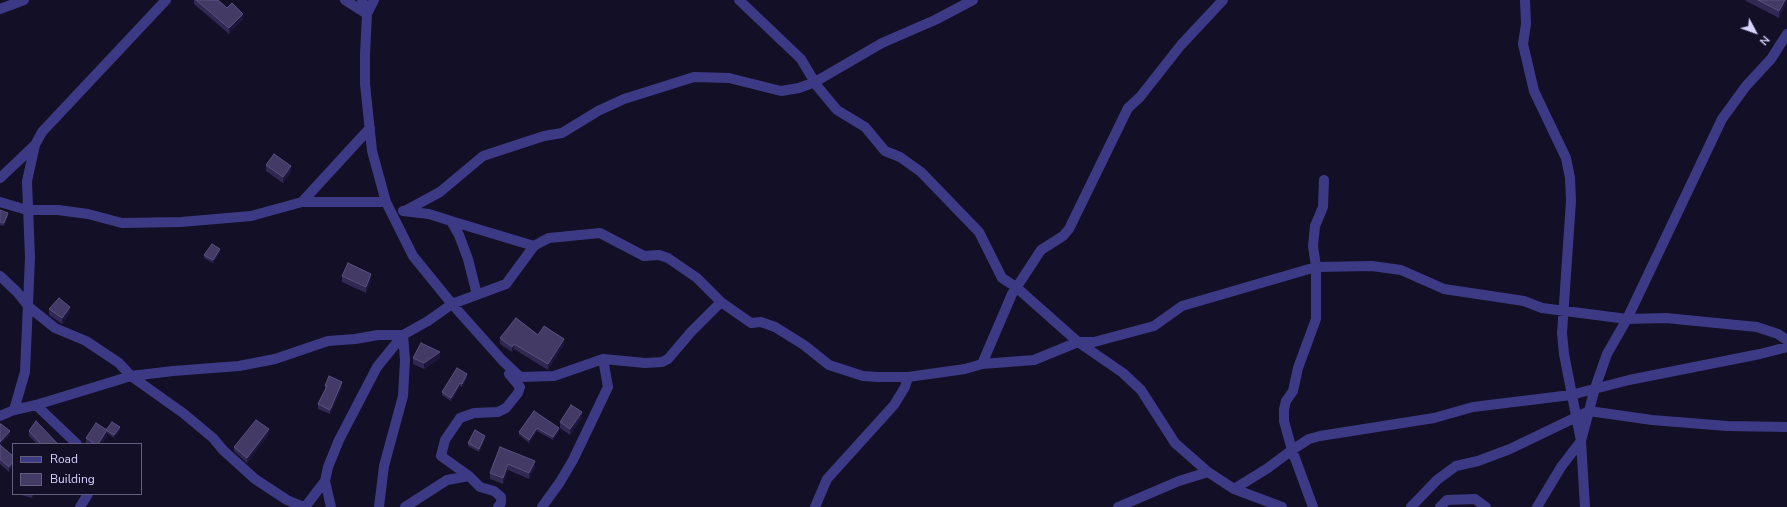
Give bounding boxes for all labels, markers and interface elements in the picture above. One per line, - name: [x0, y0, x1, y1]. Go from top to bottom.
- north arrow: [1735, 12, 1775, 52]
- text: N: [1756, 32, 1773, 48]
- legend: [12, 443, 142, 495]
- text: Road: [50, 451, 78, 467]
- text: Building: [50, 471, 95, 487]

